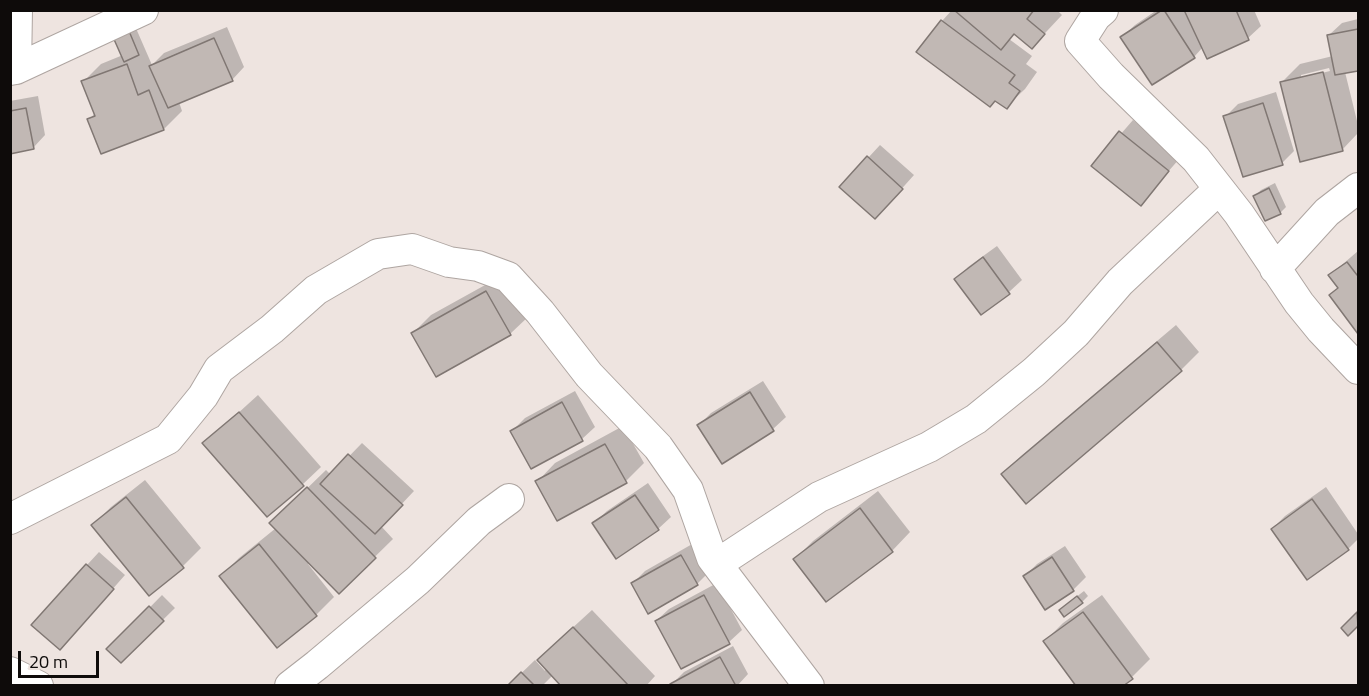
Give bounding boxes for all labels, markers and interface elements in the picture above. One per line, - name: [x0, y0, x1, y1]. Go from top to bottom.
- scale bar: [21, 639, 102, 677]
- text: 20 m: [29, 648, 68, 675]

